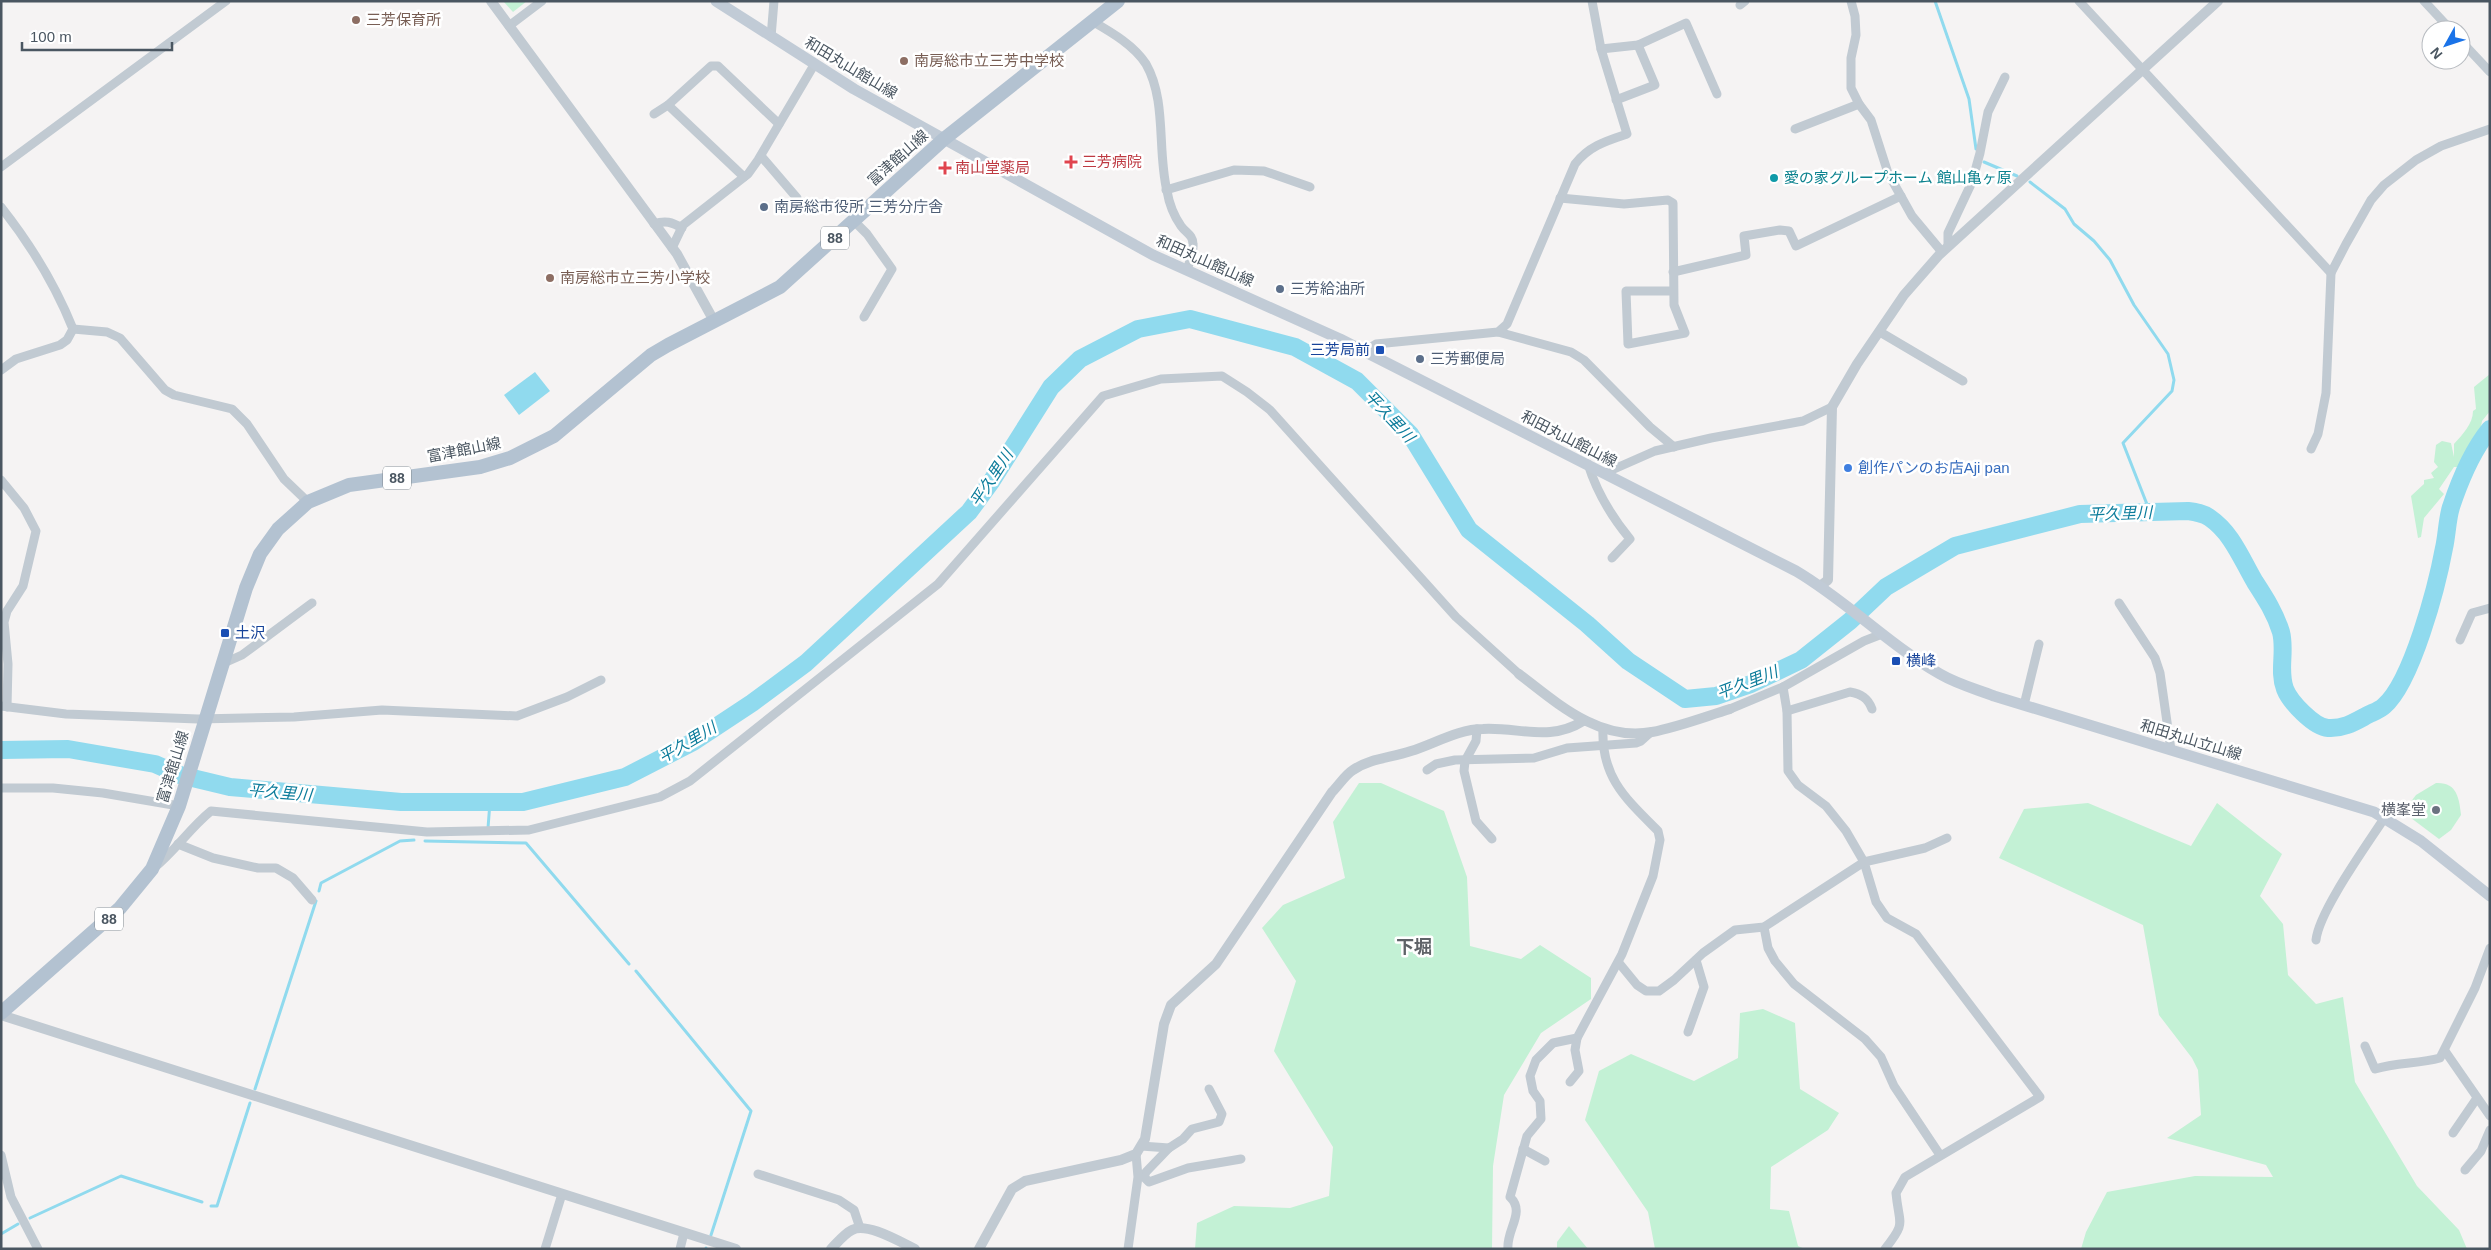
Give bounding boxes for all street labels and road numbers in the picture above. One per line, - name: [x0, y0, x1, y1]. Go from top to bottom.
- street label: 和田丸山館山線: [802, 33, 901, 102]
- street label: 富津館山線: [864, 126, 931, 189]
- road number: 88: [821, 227, 849, 250]
- street label: 和田丸山館山線: [1154, 231, 1257, 290]
- street label: 和田丸山館山線: [1519, 407, 1620, 470]
- street label: 富津館山線: [425, 434, 502, 465]
- road number: 88: [383, 466, 411, 489]
- street label: 和田丸山立山線: [2138, 716, 2244, 763]
- street label: 富津館山線: [153, 728, 192, 805]
- road number: 88: [95, 908, 123, 931]

